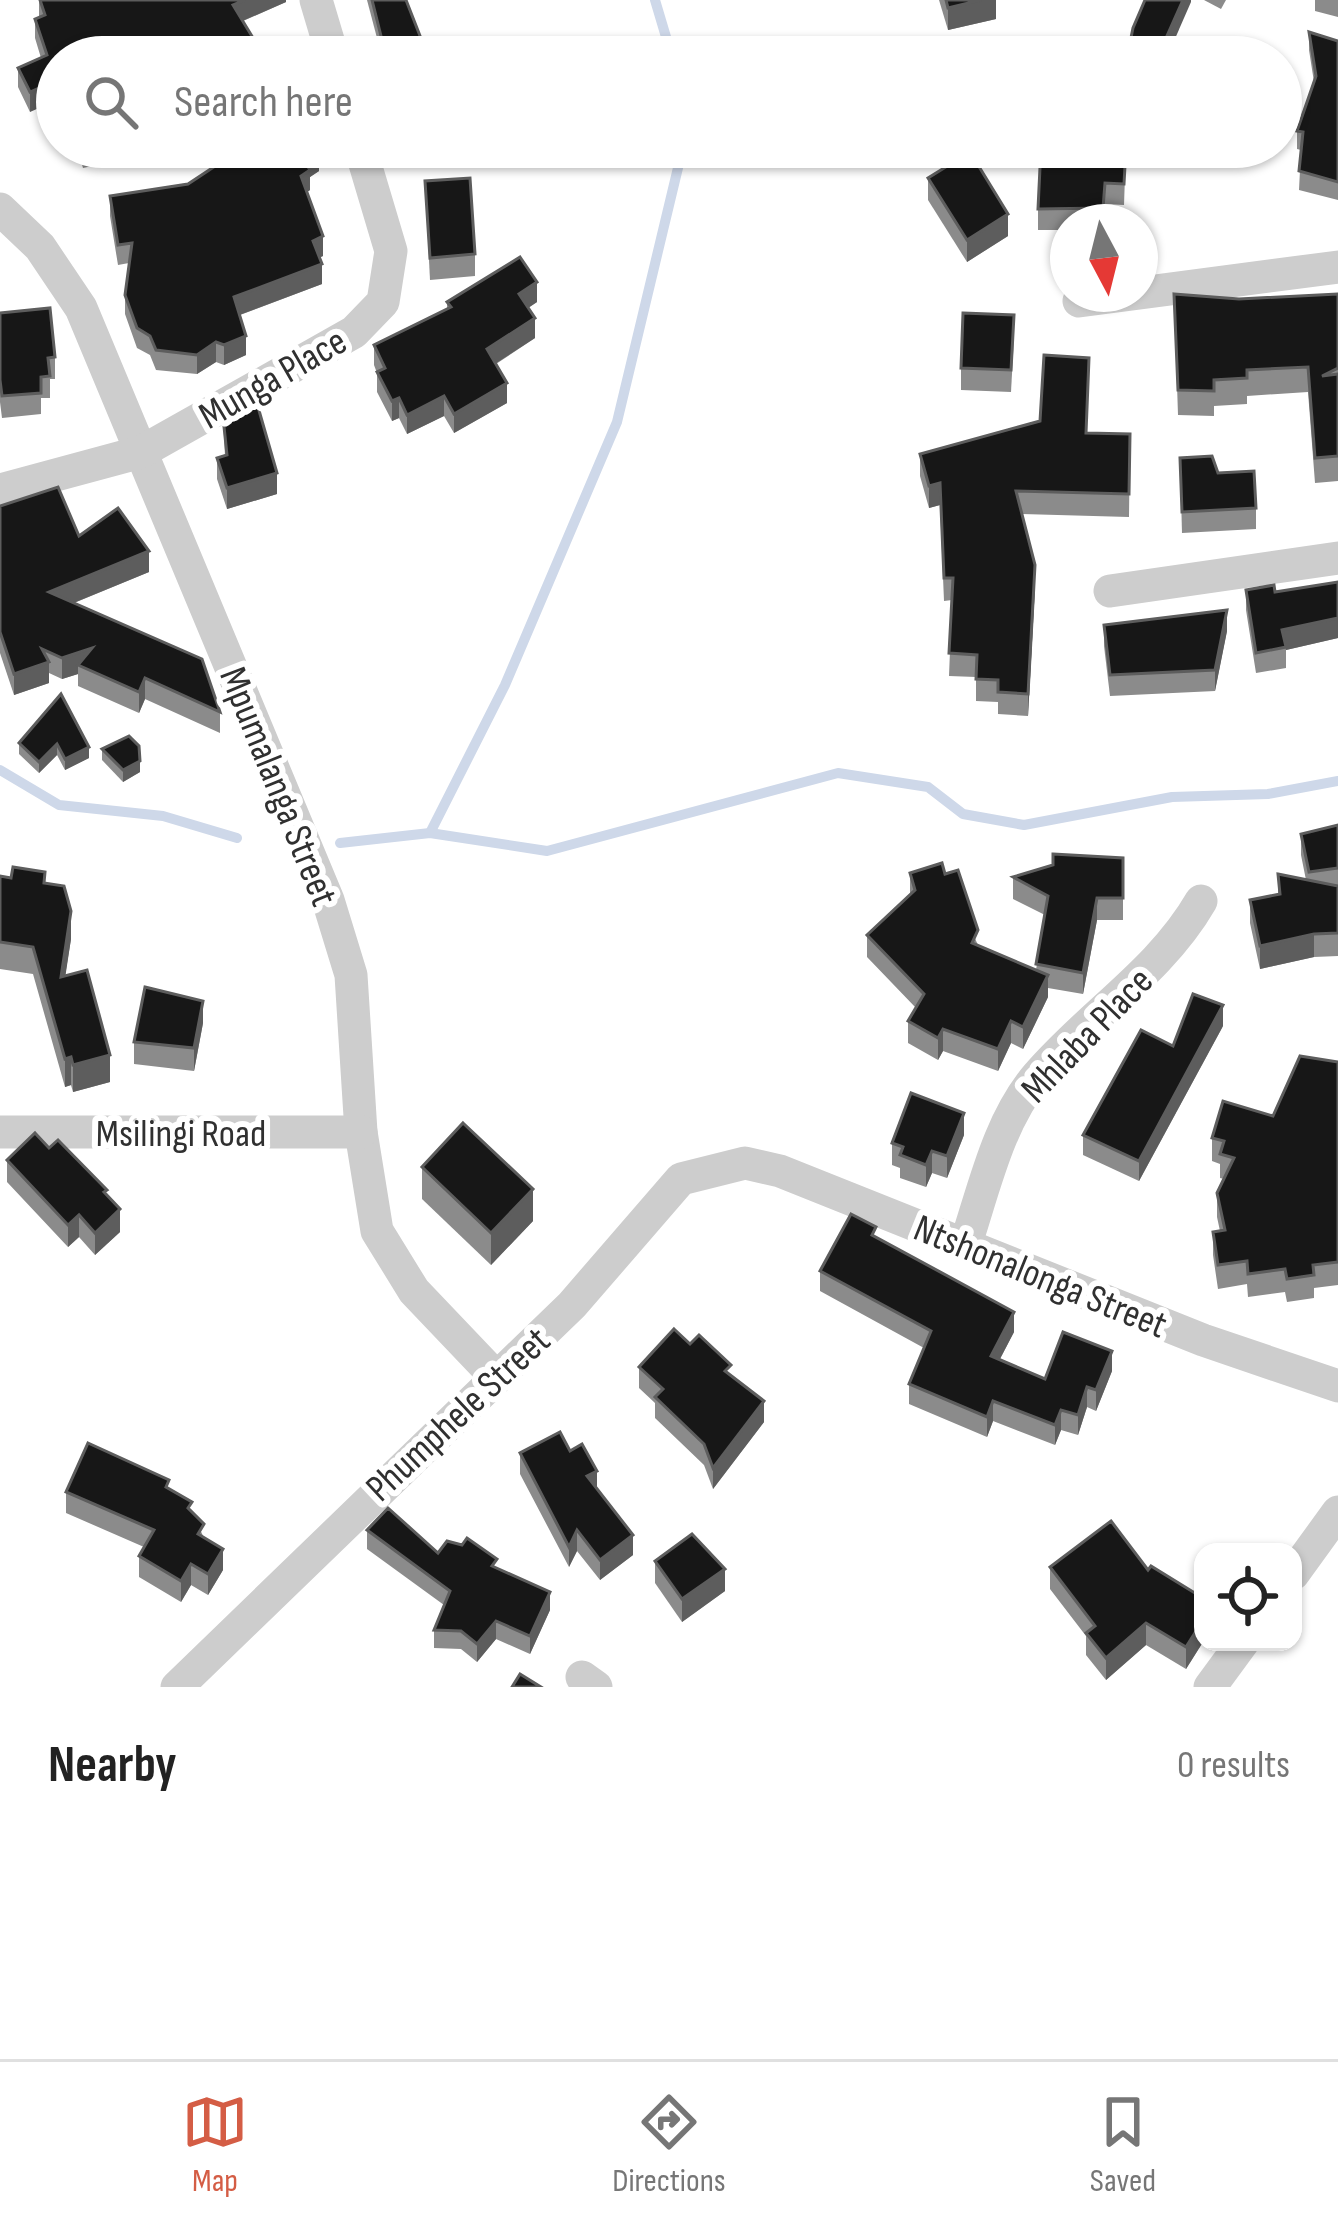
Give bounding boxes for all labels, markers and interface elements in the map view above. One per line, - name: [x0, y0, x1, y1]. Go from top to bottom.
- search box: [36, 36, 1302, 168]
- icon: search: [78, 69, 144, 135]
- text: Search here: [174, 75, 353, 130]
- north arrow: [1050, 204, 1158, 312]
- street label: Munga Place: [191, 318, 355, 440]
- street label: Mpumalanga Street: [208, 661, 347, 913]
- street label: Mhlaba Place: [1012, 959, 1164, 1113]
- street label: Msilingi Road: [96, 1111, 266, 1158]
- street label: Ntshonalonga Street: [907, 1205, 1173, 1349]
- street label: Phumphele Street: [357, 1318, 560, 1512]
- map controls: [1194, 1543, 1302, 1651]
- button: locate: [1194, 1543, 1302, 1651]
- text: Nearby: [48, 1735, 177, 1796]
- text: 0 results: [1177, 1742, 1290, 1789]
- tab: Map: [182, 2089, 248, 2201]
- tab: Directions: [612, 2089, 726, 2201]
- tab: Saved: [1090, 2089, 1156, 2201]

